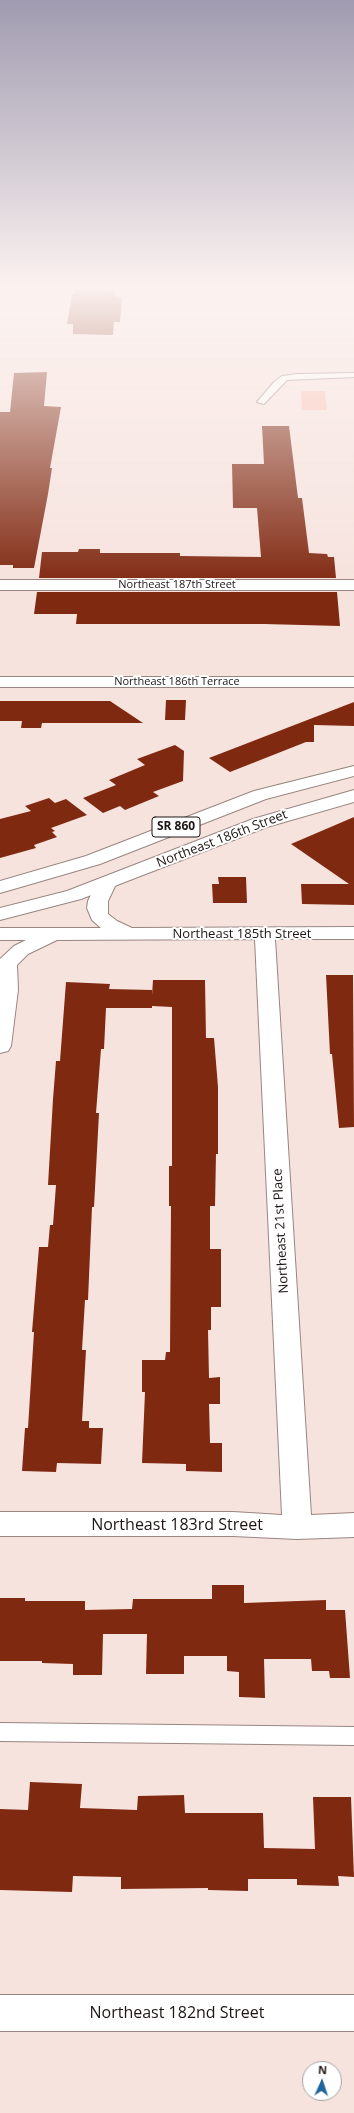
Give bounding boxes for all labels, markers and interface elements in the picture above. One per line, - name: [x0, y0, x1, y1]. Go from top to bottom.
- street label: Northeast 187th Street: [118, 578, 236, 592]
- street label: Northeast 186th Terrace: [114, 675, 240, 689]
- street label: Northeast 186th Street: [154, 807, 290, 871]
- road number: SR 860: [152, 817, 200, 837]
- street label: Northeast 185th Street: [173, 926, 311, 942]
- street label: Northeast 21st Place: [270, 1168, 292, 1294]
- street label: Northeast 183rd Street: [91, 1515, 263, 1535]
- street label: Northeast 182nd Street: [90, 2003, 264, 2023]
- north arrow: [302, 2061, 342, 2101]
- text: N: [318, 2062, 327, 2077]

